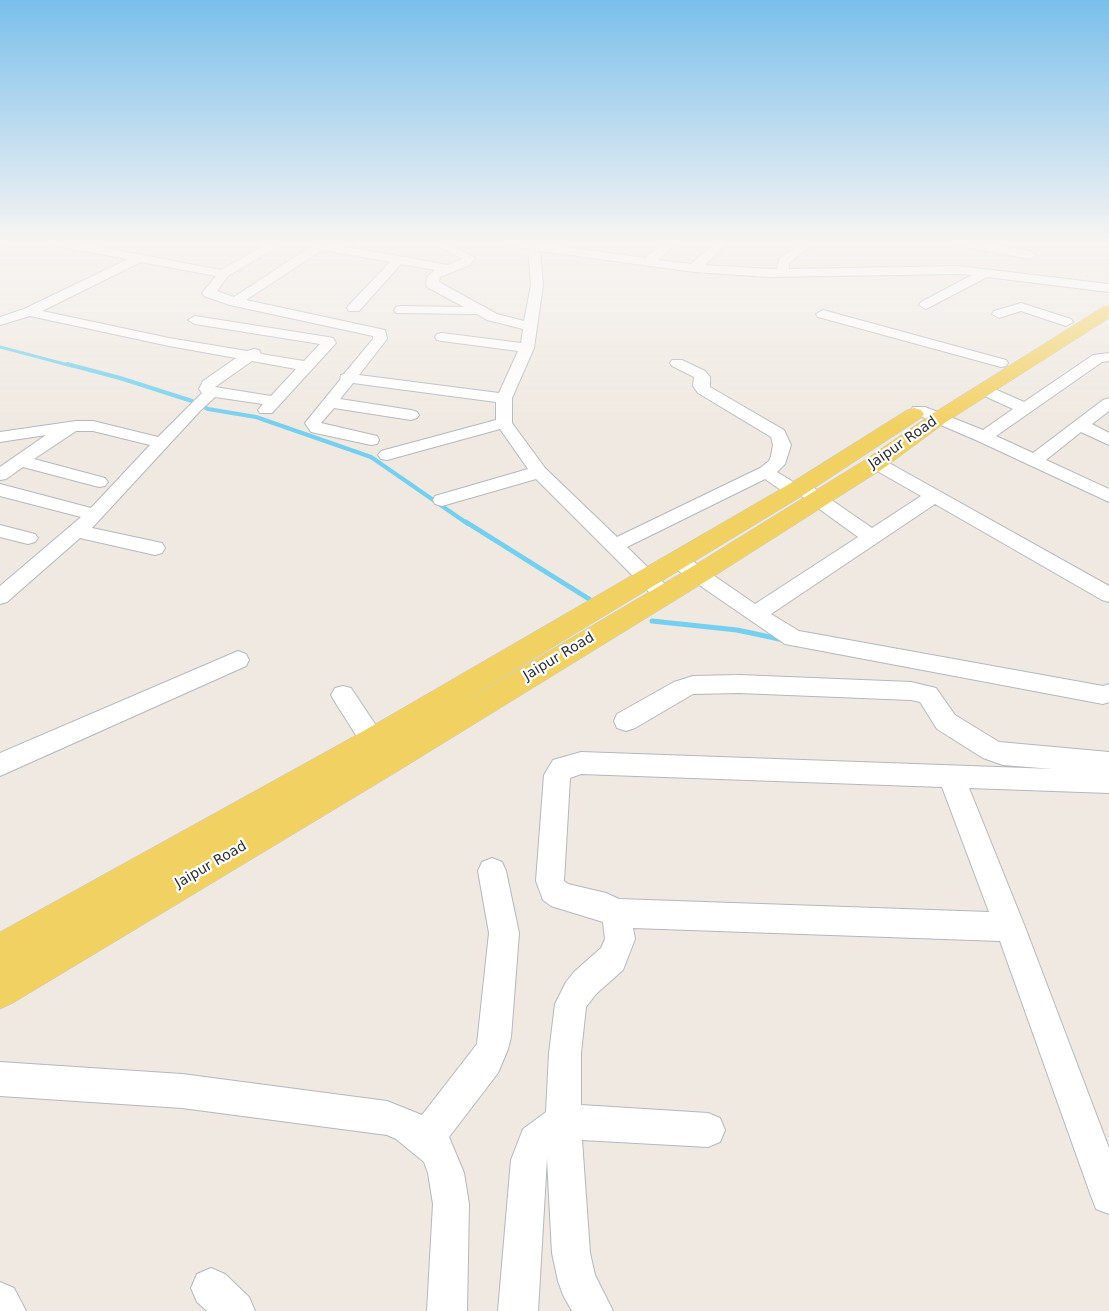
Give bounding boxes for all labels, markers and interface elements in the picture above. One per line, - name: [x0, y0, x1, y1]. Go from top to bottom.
- street label: Jaipur Road: [866, 413, 940, 473]
- street label: Jaipur Road: [521, 629, 597, 685]
- street label: Jaipur Road: [172, 838, 250, 892]

